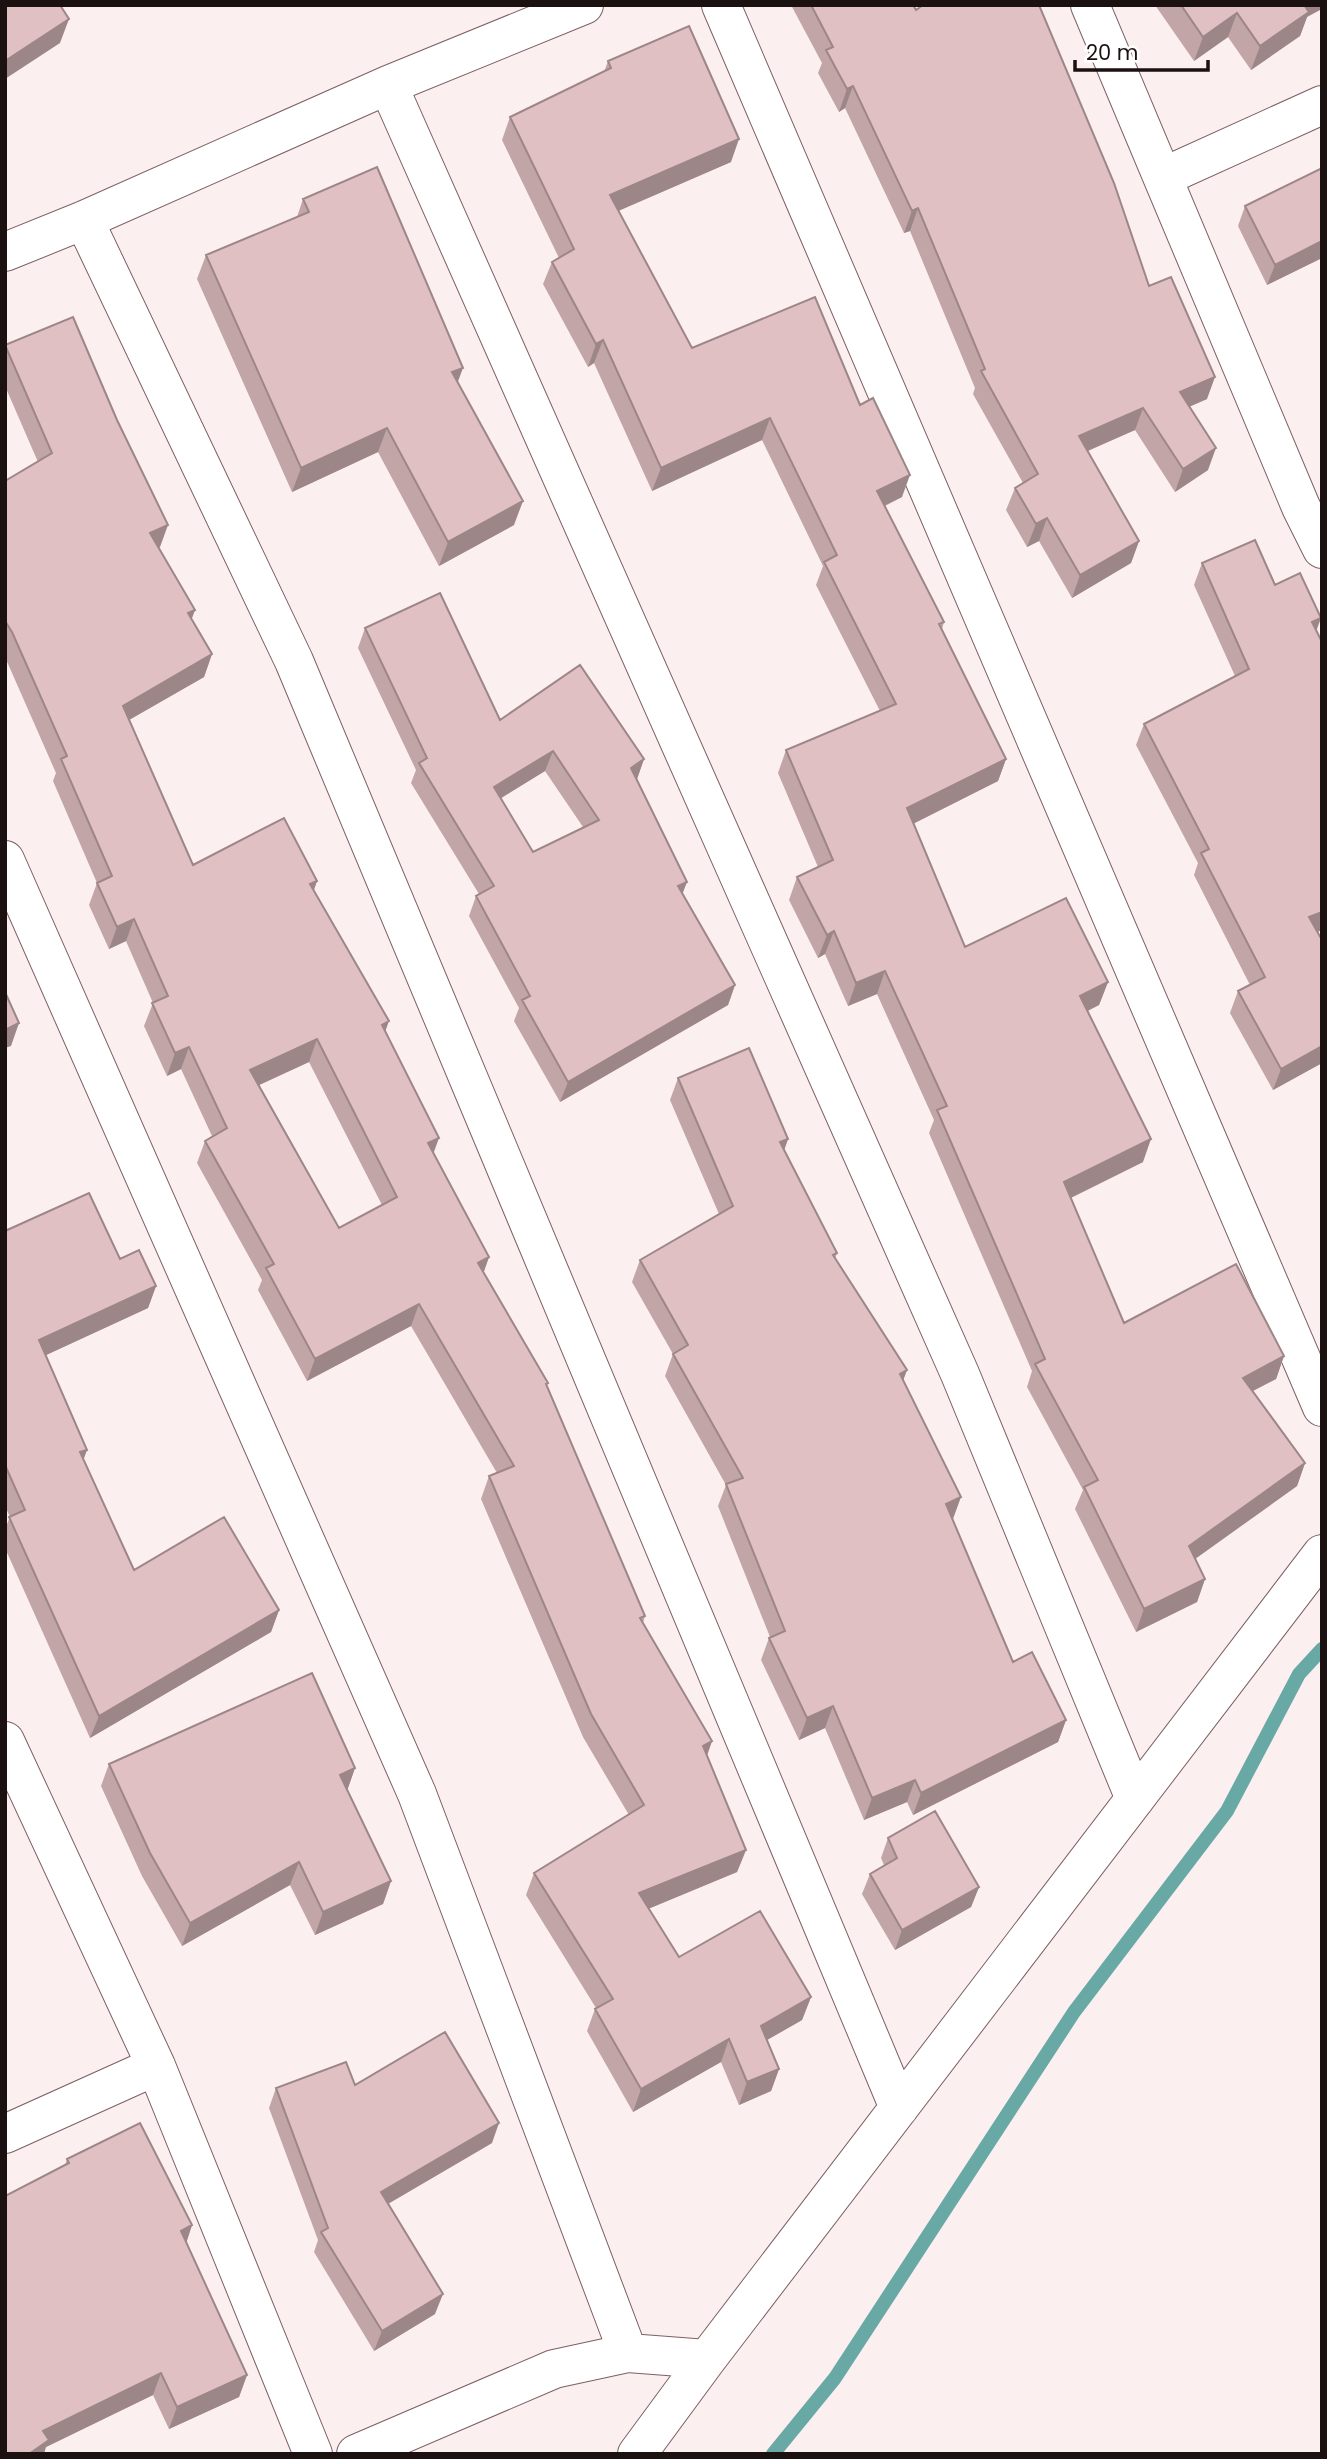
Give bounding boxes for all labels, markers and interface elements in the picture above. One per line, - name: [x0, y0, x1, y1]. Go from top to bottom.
- scale bar: [1075, 28, 1208, 72]
- text: 20 m: [1086, 38, 1139, 67]

